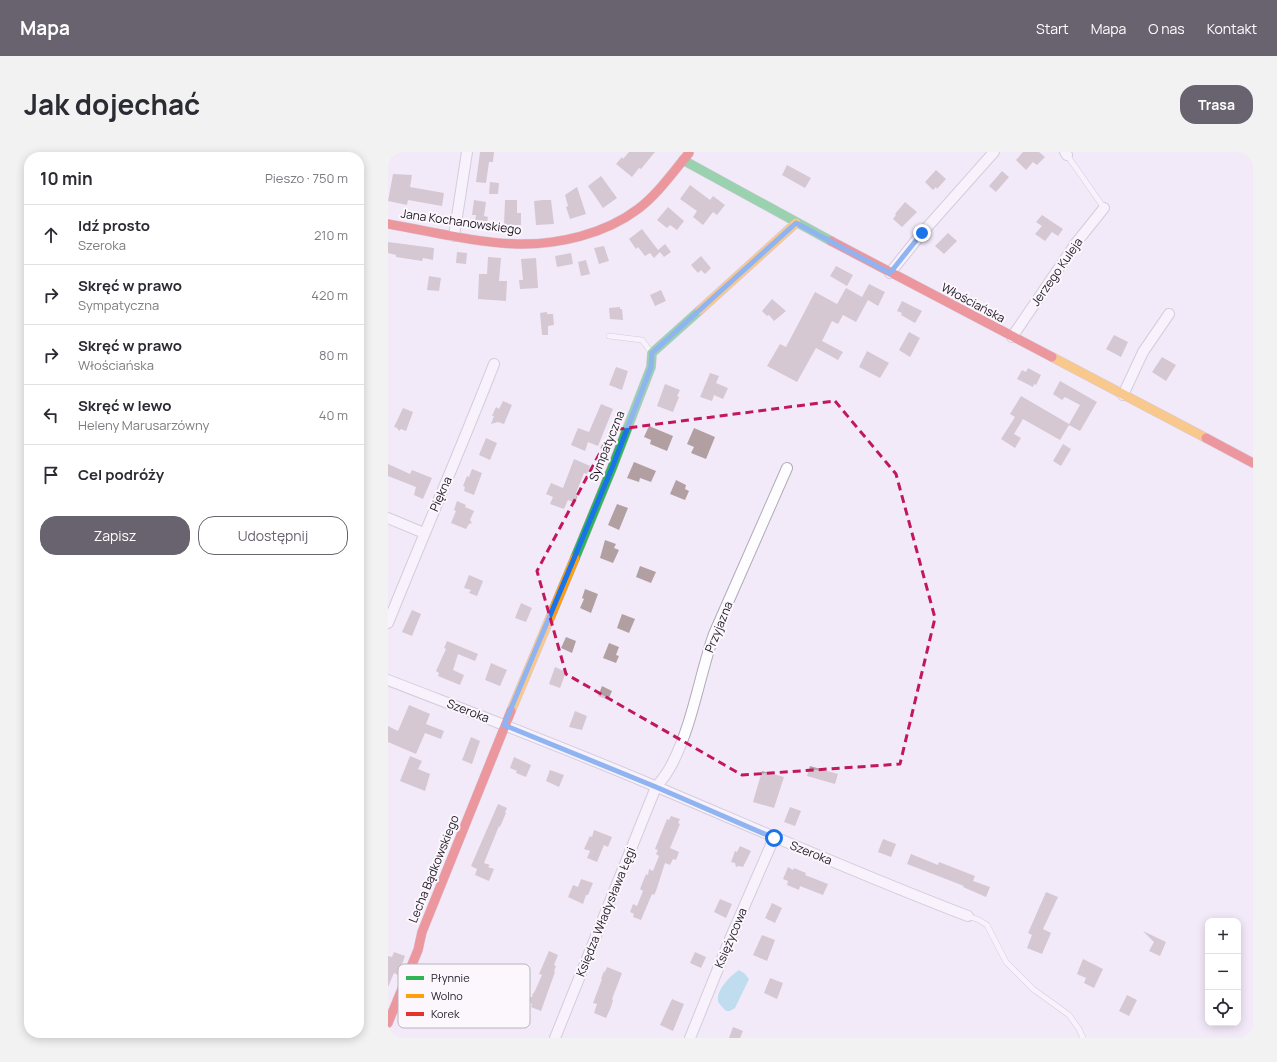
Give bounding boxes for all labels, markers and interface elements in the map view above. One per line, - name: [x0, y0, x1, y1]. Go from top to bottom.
- text: Mapa: [20, 15, 70, 41]
- text: Start: [1036, 19, 1069, 38]
- text: Mapa: [1091, 19, 1126, 38]
- text: O nas: [1148, 19, 1185, 38]
- text: Kontakt: [1207, 19, 1257, 38]
- text: Jak dojechać: [24, 85, 200, 123]
- button: Trasa: [1180, 85, 1253, 124]
- text: 10 min: [40, 167, 93, 190]
- text: Pieszo · 750 m: [265, 169, 348, 187]
- street label: Jana Kochanowskiego: [400, 205, 523, 238]
- text: Idź prosto: [78, 215, 150, 236]
- icon: ahead: [40, 224, 62, 246]
- route end: [913, 224, 931, 242]
- text: 210 m: [314, 226, 348, 244]
- street label: Jerzego Kuleja: [1027, 234, 1086, 309]
- text: Szeroka: [78, 236, 126, 254]
- text: Skręć w prawo: [78, 275, 182, 296]
- street label: Włościańska: [938, 279, 1008, 327]
- icon: right: [40, 284, 62, 306]
- text: 420 m: [311, 286, 348, 304]
- text: Sympatyczna: [78, 296, 159, 314]
- text: Skręć w prawo: [78, 335, 182, 356]
- icon: right: [40, 344, 62, 366]
- text: 80 m: [319, 346, 348, 364]
- text: Włościańska: [78, 356, 154, 374]
- text: Skręć w lewo: [78, 395, 172, 416]
- icon: left: [40, 404, 62, 426]
- text: 40 m: [319, 406, 348, 424]
- street label: Sympatyczna: [585, 408, 628, 484]
- text: Heleny Marusarzówny: [78, 416, 209, 434]
- icon: arrive: [40, 464, 62, 486]
- text: Cel podróży: [78, 464, 164, 485]
- street label: Piękna: [425, 474, 456, 514]
- button: Zapisz: [40, 516, 190, 555]
- button: Udostępnij: [198, 516, 348, 555]
- street label: Przyjazna: [701, 599, 737, 655]
- street label: Szeroka: [444, 695, 492, 726]
- street label: Lecha Bądkowskiego: [404, 812, 463, 925]
- route start: [765, 829, 783, 847]
- street label: Szeroka: [788, 836, 835, 869]
- street label: Księdza Władysława Łęgi: [572, 845, 639, 979]
- street label: Księżycowa: [710, 905, 751, 971]
- map controls: [1205, 918, 1241, 1026]
- button: +: [1205, 918, 1241, 954]
- button: −: [1205, 954, 1241, 990]
- legend: [398, 964, 530, 1028]
- text: Płynnie: [431, 970, 470, 985]
- text: Wolno: [431, 988, 463, 1003]
- button: locate: [1205, 990, 1241, 1026]
- text: Korek: [431, 1006, 460, 1021]

